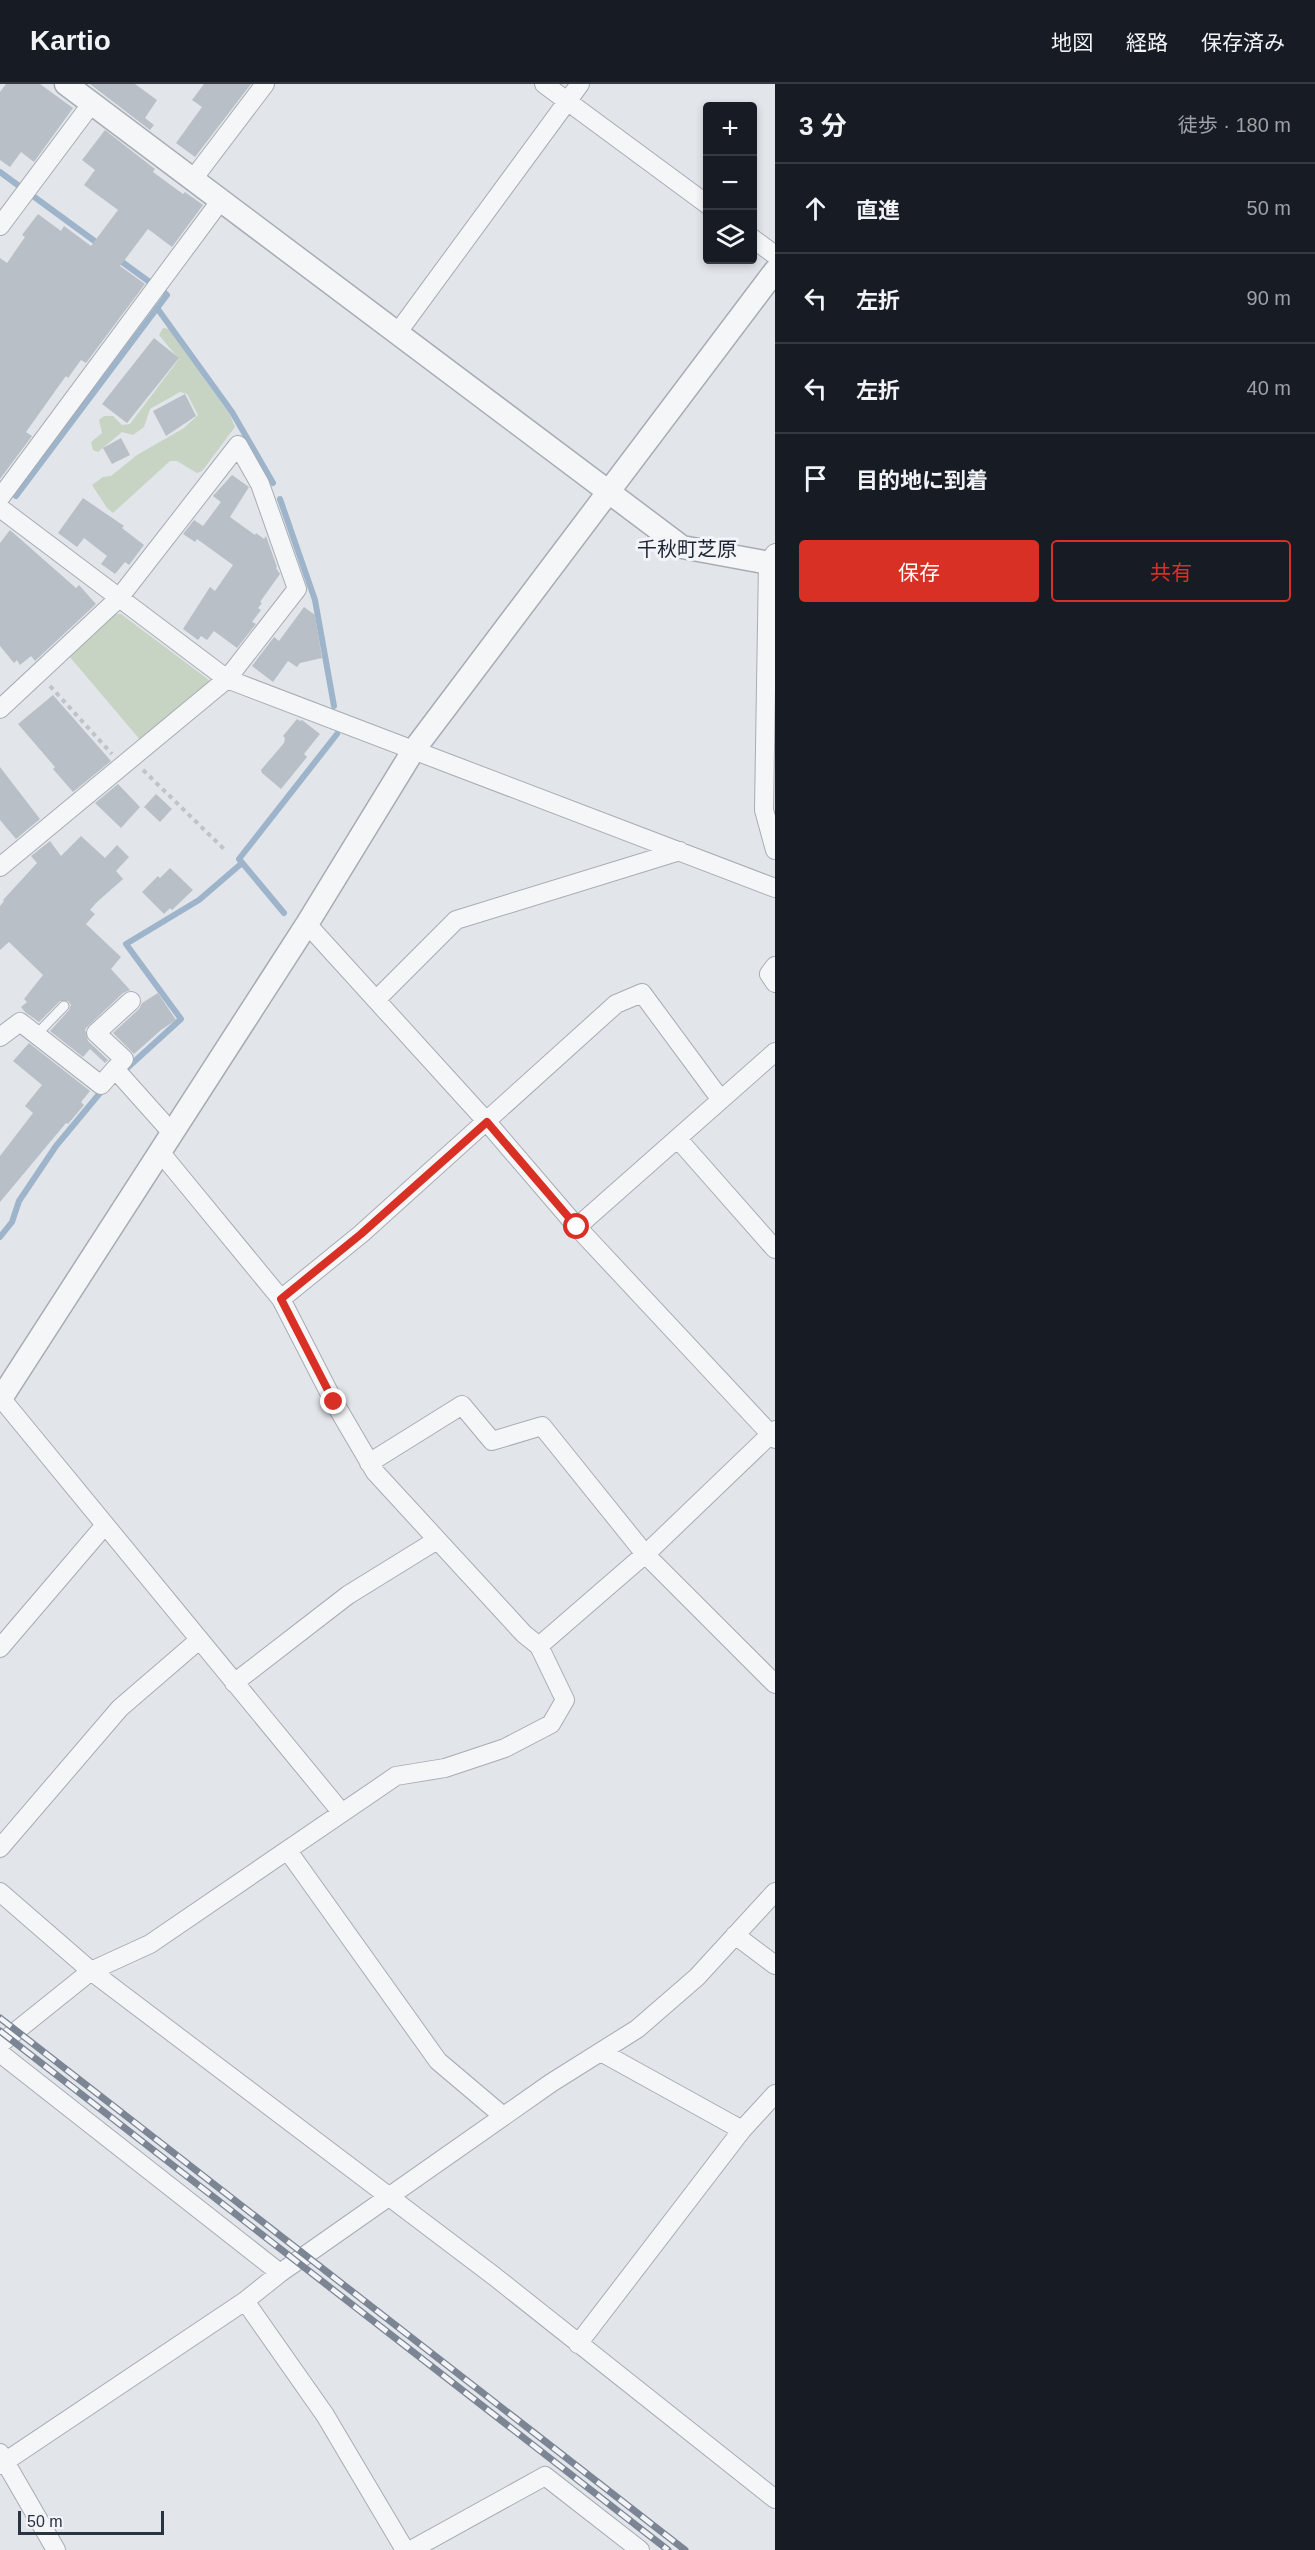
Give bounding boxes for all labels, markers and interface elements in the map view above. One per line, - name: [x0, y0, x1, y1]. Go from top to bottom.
- text: Kartio: [30, 25, 111, 56]
- text: 地図: [1051, 31, 1093, 54]
- text: 経路: [1126, 31, 1168, 54]
- text: 保存済み: [1201, 31, 1285, 54]
- map controls: [703, 102, 757, 264]
- button: +: [703, 102, 757, 156]
- text: 3 分: [799, 111, 847, 141]
- text: 徒歩 · 180 m: [1178, 114, 1291, 136]
- button: −: [703, 156, 757, 210]
- icon: ahead: [799, 192, 832, 225]
- text: 50 m: [1247, 197, 1291, 219]
- text: 直進: [856, 198, 900, 223]
- button: layers: [703, 210, 757, 264]
- icon: left: [799, 282, 832, 315]
- text: 90 m: [1247, 287, 1291, 309]
- text: 左折: [856, 288, 900, 313]
- icon: left: [799, 372, 832, 405]
- text: 40 m: [1247, 377, 1291, 399]
- text: 左折: [856, 378, 900, 403]
- icon: arrive: [799, 462, 832, 495]
- text: 目的地に到着: [856, 468, 988, 493]
- district label: 千秋町芝原: [637, 538, 737, 560]
- button: 保存: [799, 540, 1039, 602]
- button: 共有: [1051, 540, 1291, 602]
- route start: [563, 1213, 589, 1239]
- route end: [320, 1388, 346, 1414]
- scale bar: [18, 2508, 164, 2536]
- text: 50 m: [27, 2513, 63, 2530]

